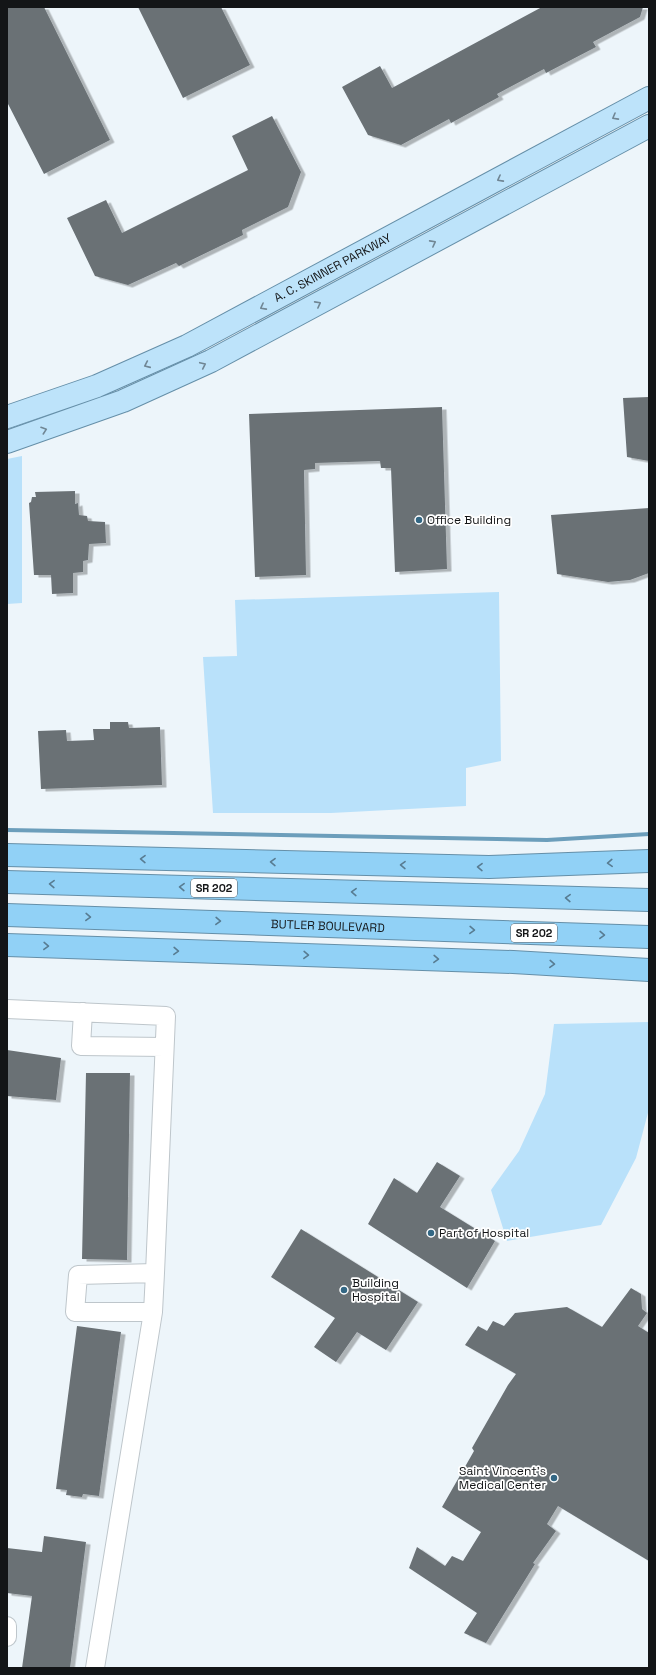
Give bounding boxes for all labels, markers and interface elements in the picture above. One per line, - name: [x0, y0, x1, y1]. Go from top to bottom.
- one-way arrow: [612, 112, 619, 120]
- one-way arrow: [497, 174, 505, 182]
- street label: A. C. SKINNER PARKWAY: [271, 229, 395, 306]
- one-way arrow: [428, 240, 436, 248]
- one-way arrow: [260, 302, 267, 310]
- one-way arrow: [314, 302, 321, 309]
- one-way arrow: [143, 360, 151, 368]
- one-way arrow: [199, 362, 207, 370]
- one-way arrow: [41, 427, 48, 435]
- place label: Office Building: [427, 512, 511, 528]
- marker: Office Building: [414, 515, 424, 525]
- one-way arrow: [140, 854, 146, 863]
- one-way arrow: [270, 858, 276, 866]
- one-way arrow: [607, 859, 613, 867]
- one-way arrow: [400, 861, 406, 870]
- one-way arrow: [477, 863, 483, 871]
- one-way arrow: [49, 879, 55, 888]
- road number: SR 202: [191, 879, 237, 897]
- one-way arrow: [179, 883, 185, 891]
- one-way arrow: [351, 888, 357, 896]
- one-way arrow: [565, 894, 571, 902]
- one-way arrow: [85, 913, 91, 922]
- street label: BUTLER BOULEVARD: [270, 916, 385, 936]
- one-way arrow: [215, 917, 221, 926]
- road number: SR 202: [511, 924, 557, 942]
- one-way arrow: [469, 926, 475, 935]
- one-way arrow: [599, 931, 605, 939]
- one-way arrow: [43, 942, 49, 951]
- one-way arrow: [173, 946, 179, 955]
- one-way arrow: [303, 951, 309, 959]
- one-way arrow: [433, 955, 439, 963]
- one-way arrow: [549, 960, 555, 968]
- place label: Part of Hospital: [439, 1225, 529, 1241]
- marker: Part of Hospital: [426, 1228, 436, 1238]
- place label: Building Hospital: [352, 1275, 400, 1305]
- marker: Building Hospital: [339, 1285, 349, 1295]
- place label: Saint Vincent's Medical Center: [459, 1463, 546, 1493]
- marker: Saint Vincent's Medical Center: [549, 1473, 559, 1483]

